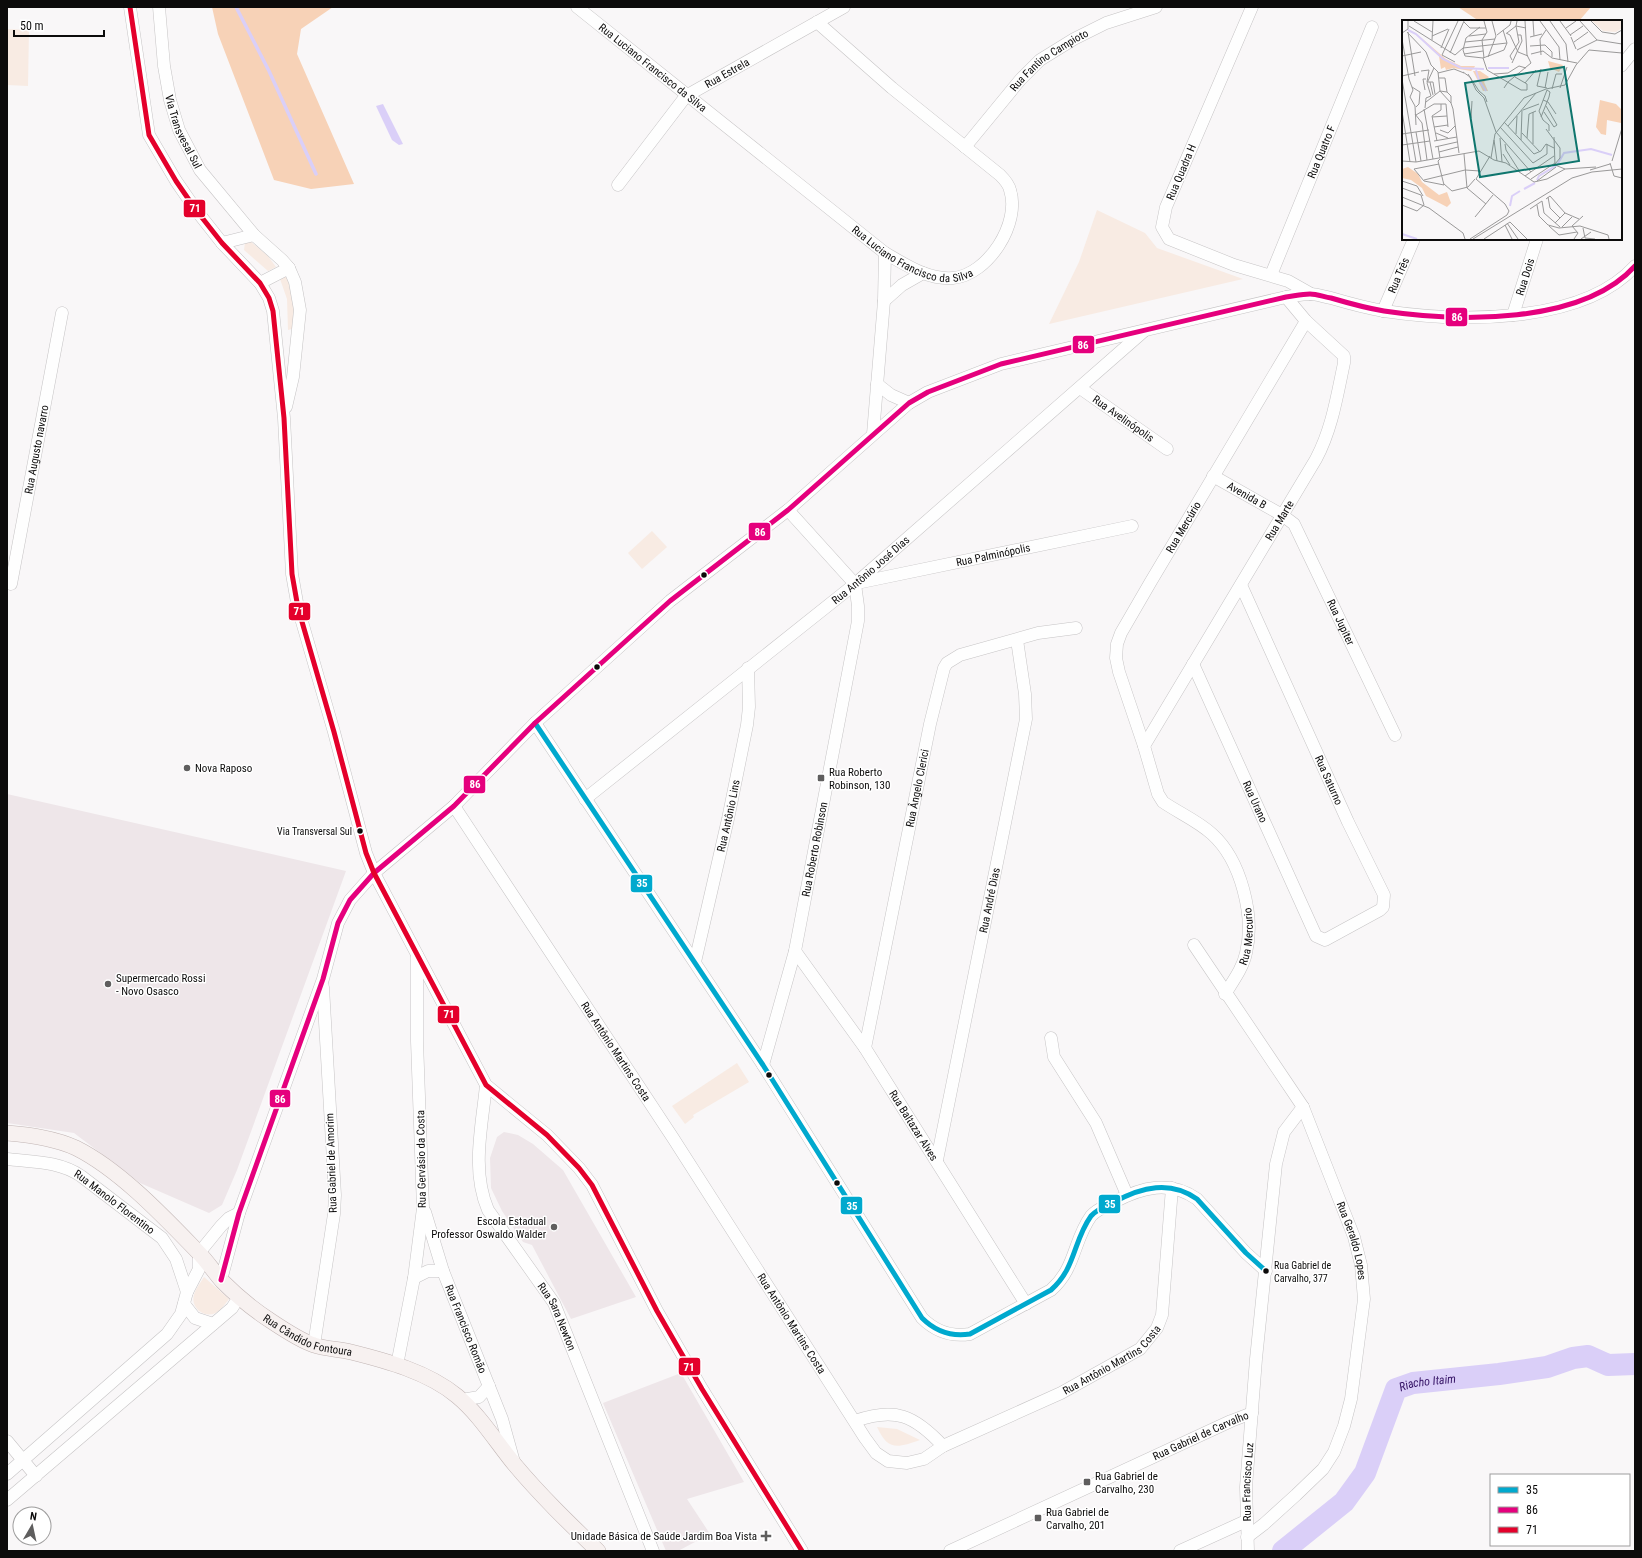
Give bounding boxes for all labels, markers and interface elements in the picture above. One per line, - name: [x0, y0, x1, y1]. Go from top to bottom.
- scale bar: [14, 12, 104, 38]
- text: 50 m: [20, 19, 44, 33]
- inset map: [1402, 20, 1622, 240]
- street label: Rua Luciano Francisco da Silva: [596, 21, 709, 115]
- street label: Rua Fantino Campioto: [1007, 27, 1091, 94]
- street label: Rua Estrela: [703, 56, 752, 91]
- street label: Via Transvesal Sul: [162, 94, 204, 171]
- street label: Rua Quatro F: [1305, 124, 1338, 180]
- street label: Rua Quadra H: [1164, 142, 1199, 202]
- line badge: 71: [183, 199, 206, 218]
- text: 71: [189, 202, 201, 215]
- street label: Rua Luciano Francisco da Silva: [849, 223, 975, 285]
- street label: Rua Três: [1385, 256, 1412, 295]
- street label: Rua Dois: [1514, 257, 1537, 297]
- line badge: 86: [1445, 307, 1468, 327]
- text: 86: [1451, 311, 1463, 324]
- line badge: 86: [1072, 335, 1095, 354]
- text: 86: [1077, 339, 1089, 352]
- street label: Rua Avelinópolis: [1090, 393, 1156, 445]
- street label: Rua Augusto navarro: [22, 403, 52, 495]
- street label: Avenida B: [1225, 479, 1269, 512]
- street label: Rua Marte: [1263, 498, 1297, 543]
- street label: Rua Mercúrio: [1163, 499, 1204, 555]
- line badge: 86: [748, 522, 771, 541]
- text: 86: [754, 526, 766, 539]
- street label: Rua Antônio José Dias: [829, 533, 912, 607]
- street label: Rua Palminópolis: [955, 541, 1032, 569]
- unlabelled marker: [699, 570, 709, 580]
- street label: Rua Jupiter: [1324, 597, 1357, 648]
- line badge: 71: [288, 602, 311, 621]
- text: 71: [293, 605, 305, 618]
- unlabelled marker: [592, 662, 602, 672]
- street label: Rua Ângelo Clerici: [903, 748, 932, 828]
- street label: Rua Saturno: [1312, 753, 1345, 807]
- place label: Nova Raposo: [195, 762, 253, 775]
- marker: Nova Raposo: [182, 763, 192, 773]
- place label: Rua Roberto Robinson, 130: [829, 766, 890, 792]
- marker: Rua Roberto Robinson, 130: [816, 773, 826, 783]
- line badge: 86: [463, 775, 486, 794]
- text: 86: [469, 778, 481, 791]
- street label: Rua Antônio Lins: [715, 779, 743, 853]
- street label: Rua Urano: [1240, 779, 1270, 825]
- street label: Rua Roberto Robinson: [799, 801, 830, 898]
- place label: Via Transversal Sul: [277, 826, 352, 837]
- marker: Via Transversal Sul: [355, 826, 365, 836]
- street label: Rua André Dias: [977, 867, 1003, 934]
- line badge: 35: [630, 874, 653, 893]
- text: 35: [636, 877, 648, 890]
- street label: Rua Mercurio: [1237, 906, 1256, 967]
- place label: Supermercado Rossi - Novo Osasco: [116, 972, 205, 998]
- marker: Supermercado Rossi - Novo Osasco: [103, 979, 113, 989]
- street label: Rua Antônio Martins Costa: [578, 999, 653, 1104]
- line badge: 71: [437, 1005, 460, 1024]
- text: 71: [443, 1008, 455, 1021]
- unlabelled marker: [764, 1070, 774, 1080]
- street label: Rua Baltazar Alves: [886, 1088, 940, 1163]
- line badge: 86: [269, 1089, 291, 1108]
- text: 86: [274, 1093, 286, 1106]
- street label: Rua Gervásio da Costa: [414, 1110, 429, 1208]
- street label: Rua Gabriel de Amorim: [323, 1113, 340, 1213]
- street label: Rua Manolo Florentino: [72, 1167, 157, 1237]
- unlabelled marker: [832, 1178, 842, 1188]
- line badge: 35: [1098, 1194, 1121, 1214]
- line badge: 35: [840, 1196, 863, 1215]
- text: 35: [1104, 1198, 1116, 1211]
- text: 35: [846, 1200, 858, 1213]
- street label: Rua Geraldo Lopes: [1334, 1200, 1368, 1281]
- place label: Escola Estadual Professor Oswaldo Walder: [431, 1215, 547, 1241]
- marker: Escola Estadual Professor Oswaldo Walder: [549, 1222, 559, 1232]
- place label: Rua Gabriel de Carvalho, 377: [1274, 1260, 1331, 1284]
- marker: Rua Gabriel de Carvalho, 377: [1261, 1266, 1271, 1276]
- street label: Rua Antônio Martins Costa: [754, 1271, 828, 1376]
- street label: Rua Sara Newton: [535, 1280, 578, 1352]
- street label: Rua Francisco Romão: [442, 1283, 489, 1376]
- street label: Rua Cândido Fontoura: [261, 1312, 353, 1359]
- street label: Rua Antônio Martins Costa: [1061, 1323, 1164, 1398]
- line badge: 71: [678, 1357, 701, 1376]
- text: 71: [683, 1361, 695, 1374]
- water label: Riacho Itaim: [1397, 1372, 1457, 1394]
- street label: Rua Gabriel de Carvalho: [1151, 1409, 1251, 1463]
- street label: Rua Francisco Luz: [1240, 1442, 1256, 1522]
- place label: Rua Gabriel de Carvalho, 230: [1095, 1470, 1158, 1496]
- legend: [1490, 1474, 1630, 1546]
- marker: Rua Gabriel de Carvalho, 230: [1082, 1477, 1092, 1487]
- text: 35: [1526, 1483, 1538, 1497]
- text: 86: [1526, 1503, 1538, 1517]
- north arrow: [12, 1506, 52, 1546]
- place label: Rua Gabriel de Carvalho, 201: [1046, 1506, 1109, 1532]
- text: N: [29, 1510, 38, 1524]
- marker: Rua Gabriel de Carvalho, 201: [1033, 1513, 1043, 1523]
- text: 71: [1526, 1523, 1538, 1537]
- place label: Unidade Básica de Saúde Jardim Boa Vista: [571, 1530, 757, 1543]
- marker: Unidade Básica de Saúde Jardim Boa Vista: [760, 1530, 772, 1542]

